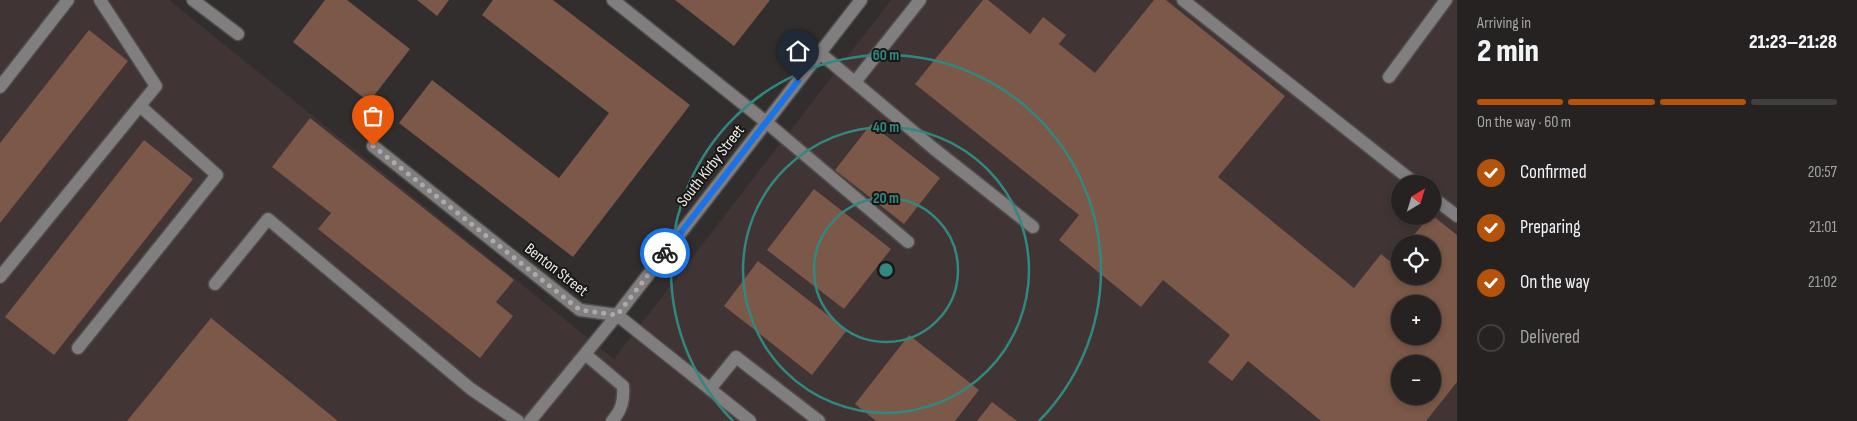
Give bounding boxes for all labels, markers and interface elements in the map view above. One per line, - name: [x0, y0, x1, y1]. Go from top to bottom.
- text: Arriving in: [1477, 14, 1531, 33]
- pin: [777, 30, 819, 81]
- text: 21:23–21:28: [1749, 31, 1837, 54]
- text: 2 min: [1477, 32, 1539, 71]
- icon: home: [784, 37, 812, 65]
- text: 60 m: [873, 46, 899, 65]
- pin: [352, 95, 394, 146]
- icon: bag: [359, 102, 387, 130]
- text: On the way · 60 m: [1477, 113, 1571, 132]
- text: 40 m: [873, 118, 899, 137]
- street label: South Kirby Street: [673, 121, 749, 211]
- icon: check: [1477, 159, 1505, 187]
- text: Confirmed: [1520, 161, 1587, 184]
- text: 20:57: [1808, 163, 1837, 182]
- north arrow: [1391, 175, 1441, 225]
- map controls: [1391, 175, 1441, 405]
- text: 20 m: [873, 189, 899, 208]
- icon: check: [1477, 214, 1505, 242]
- text: Preparing: [1520, 216, 1581, 239]
- text: 21:01: [1809, 218, 1837, 237]
- courier: [640, 228, 690, 278]
- button: locate: [1391, 235, 1441, 285]
- street label: Benton Street: [521, 239, 592, 301]
- icon: bike: [651, 239, 679, 267]
- centre of rings: [877, 261, 895, 279]
- icon: check: [1477, 269, 1505, 297]
- text: On the way: [1520, 271, 1590, 294]
- text: 21:02: [1808, 273, 1837, 292]
- button: +: [1391, 295, 1441, 345]
- text: Delivered: [1520, 326, 1580, 349]
- button: −: [1391, 355, 1441, 405]

